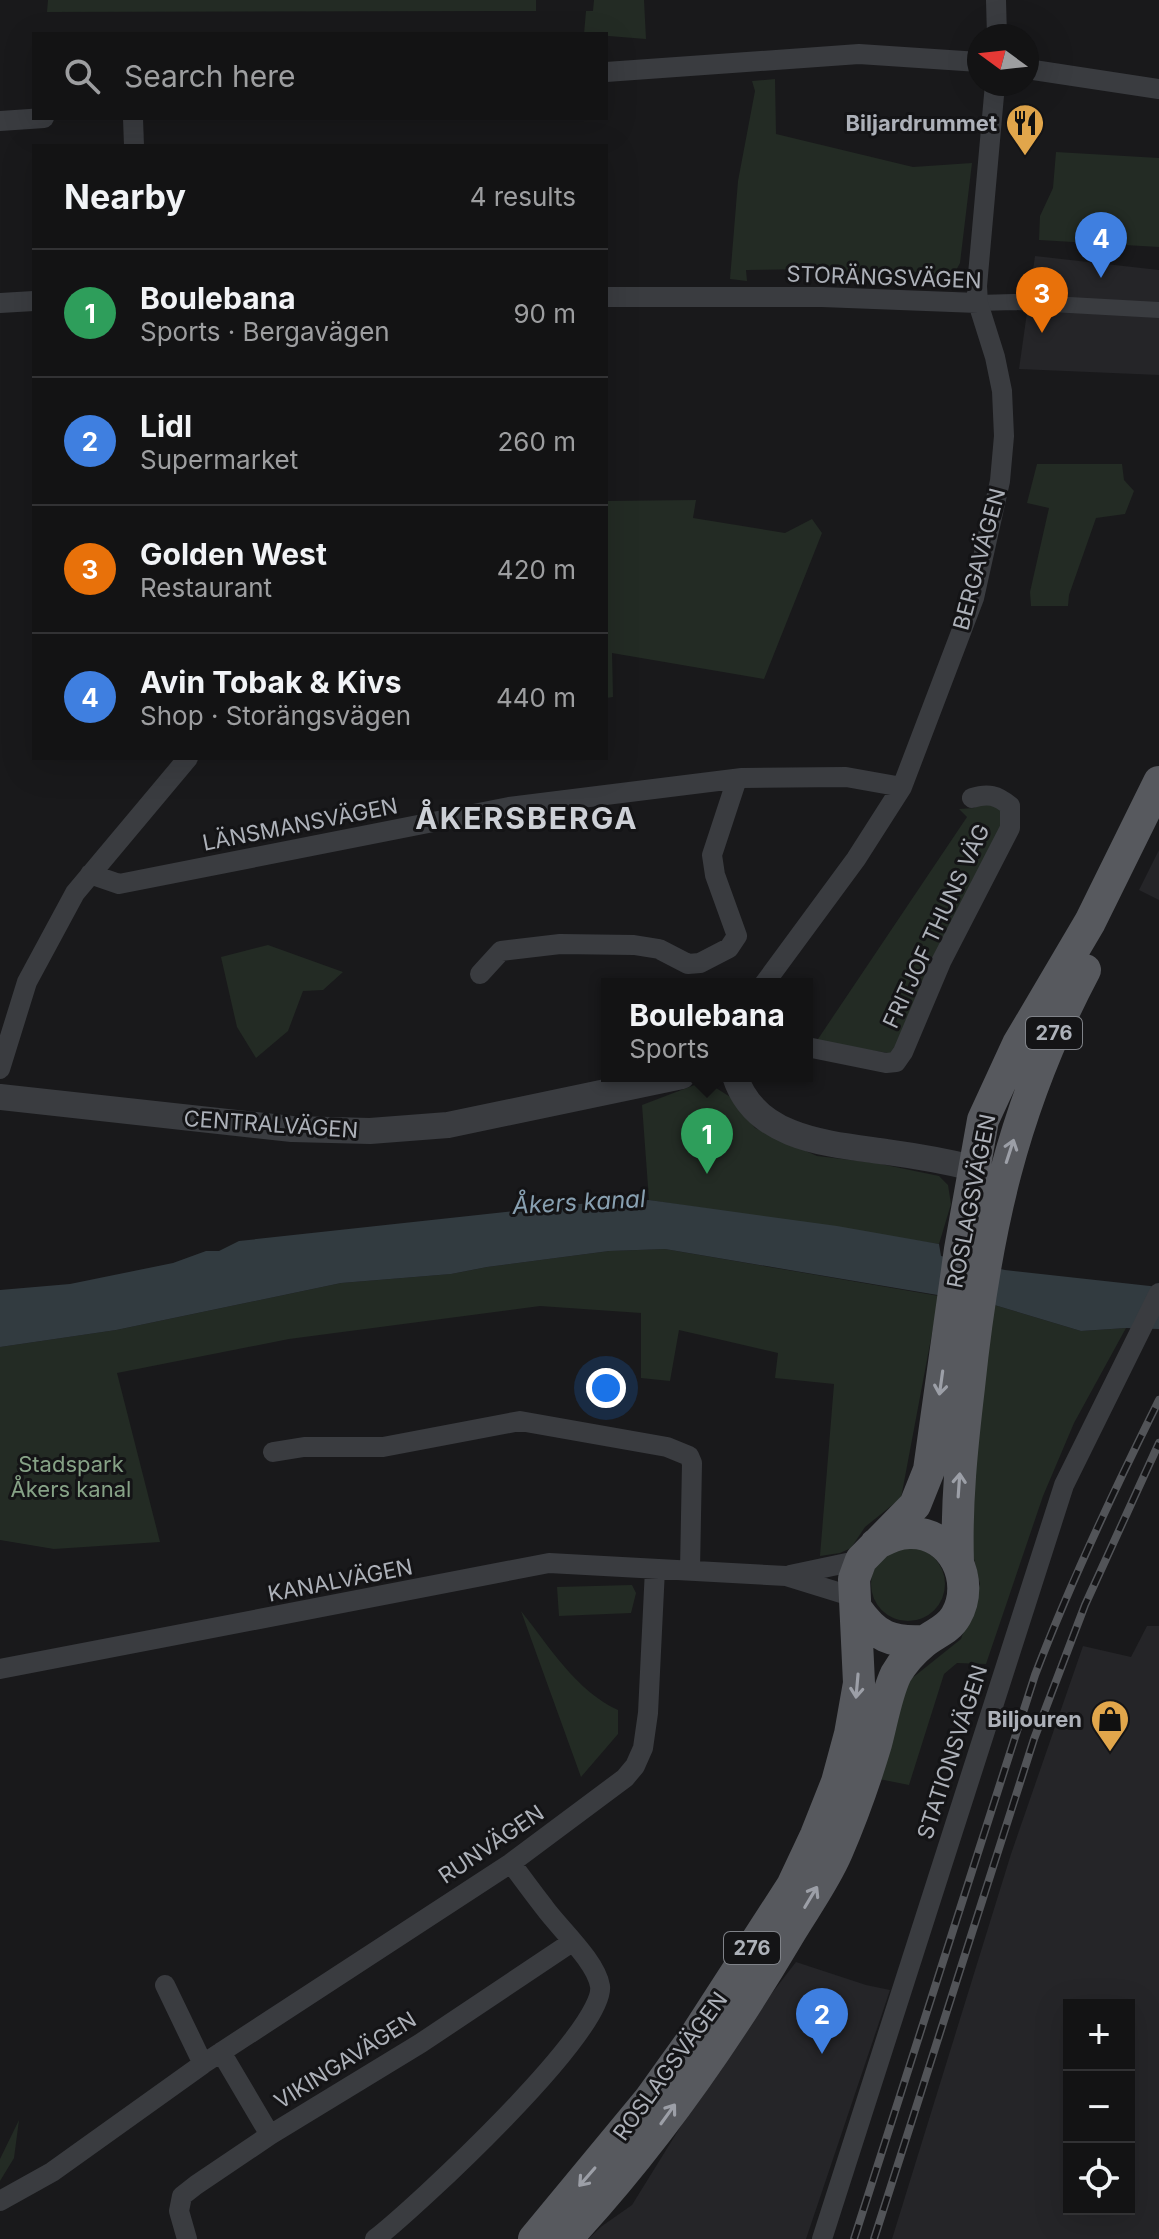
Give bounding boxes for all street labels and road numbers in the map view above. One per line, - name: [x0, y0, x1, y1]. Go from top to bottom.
- street label: STORÄNGSVÄGEN: [786, 261, 982, 293]
- street label: BERGAVÄGEN: [948, 485, 1010, 633]
- street label: LÄNSMANSVÄGEN: [200, 792, 400, 856]
- street label: FRITJOF THUNS VÄG: [877, 820, 995, 1032]
- road number: 276: [1026, 1017, 1082, 1049]
- street label: CENTRALVÄGEN: [183, 1105, 359, 1143]
- street label: ROSLAGSVÄGEN: [941, 1112, 1001, 1290]
- street label: KANALVÄGEN: [265, 1553, 415, 1607]
- street label: STATIONSVÄGEN: [912, 1662, 992, 1842]
- street label: RUNVÄGEN: [433, 1799, 549, 1889]
- road number: 276: [724, 1932, 780, 1964]
- street label: ROSLAGSVÄGEN: [608, 1987, 732, 2145]
- street label: VIKINGAVÄGEN: [269, 2006, 421, 2114]

